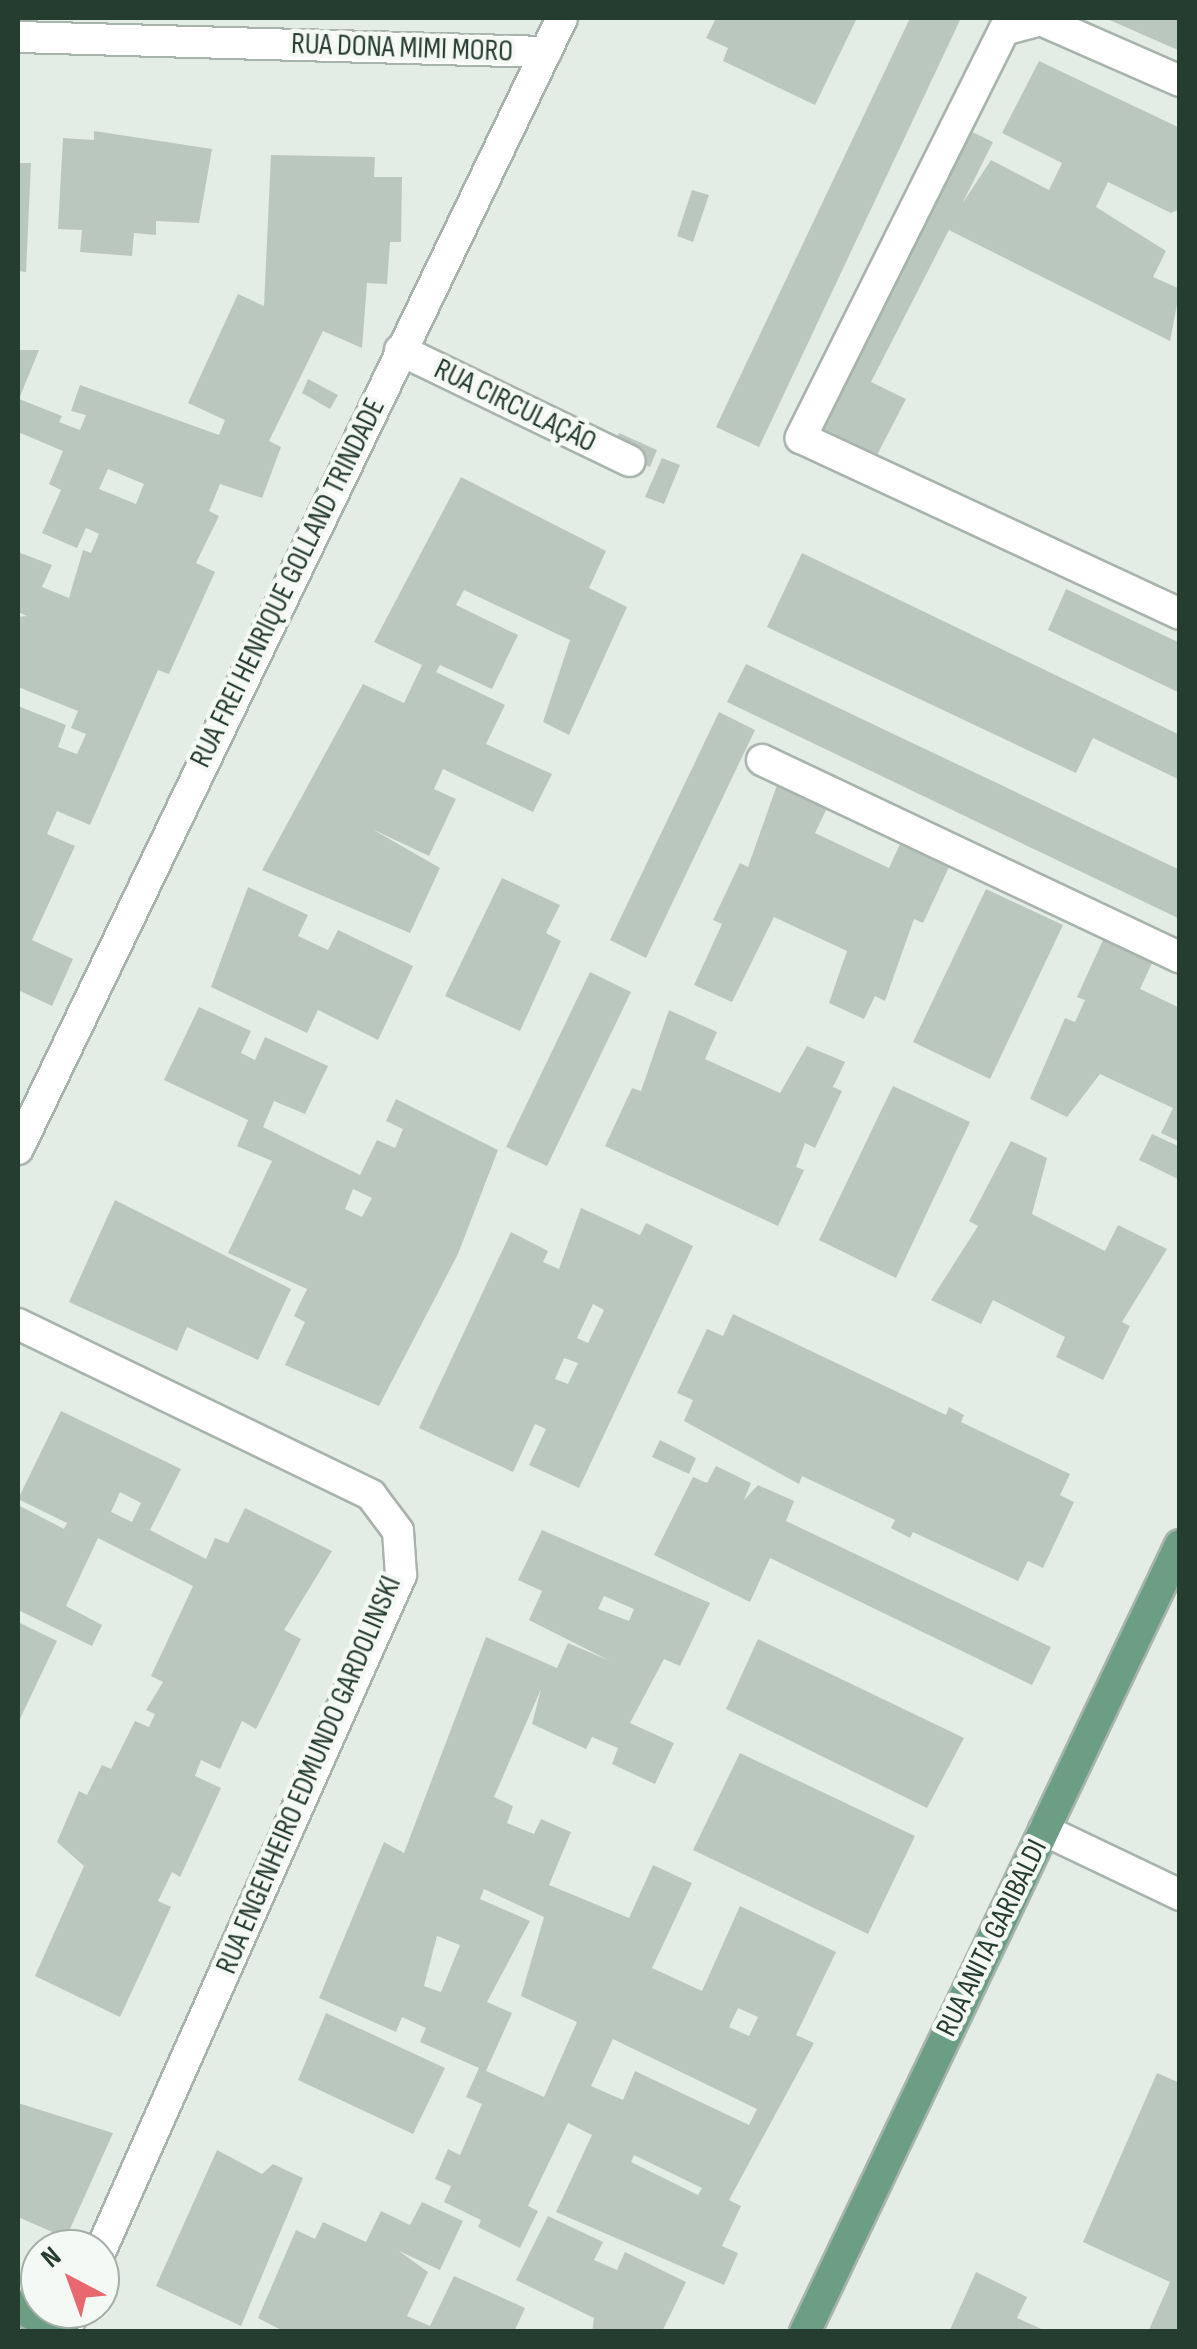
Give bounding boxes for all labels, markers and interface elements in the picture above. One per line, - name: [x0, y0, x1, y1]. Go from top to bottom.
- street label: RUA DONA MIMI MORO: [290, 26, 514, 70]
- street label: RUA CIRCULAÇÃO: [428, 351, 602, 461]
- street label: RUA FREI HENRIQUE GOLLAND TRINDADE: [183, 393, 393, 773]
- street label: RUA ENGENHEIRO EDMUNDO GARDOLINSKI: [209, 1571, 409, 1979]
- street label: RUA ANITA GARIBALDI: [929, 1834, 1055, 2042]
- north arrow: [20, 2229, 120, 2329]
- text: N: [35, 2240, 68, 2275]

